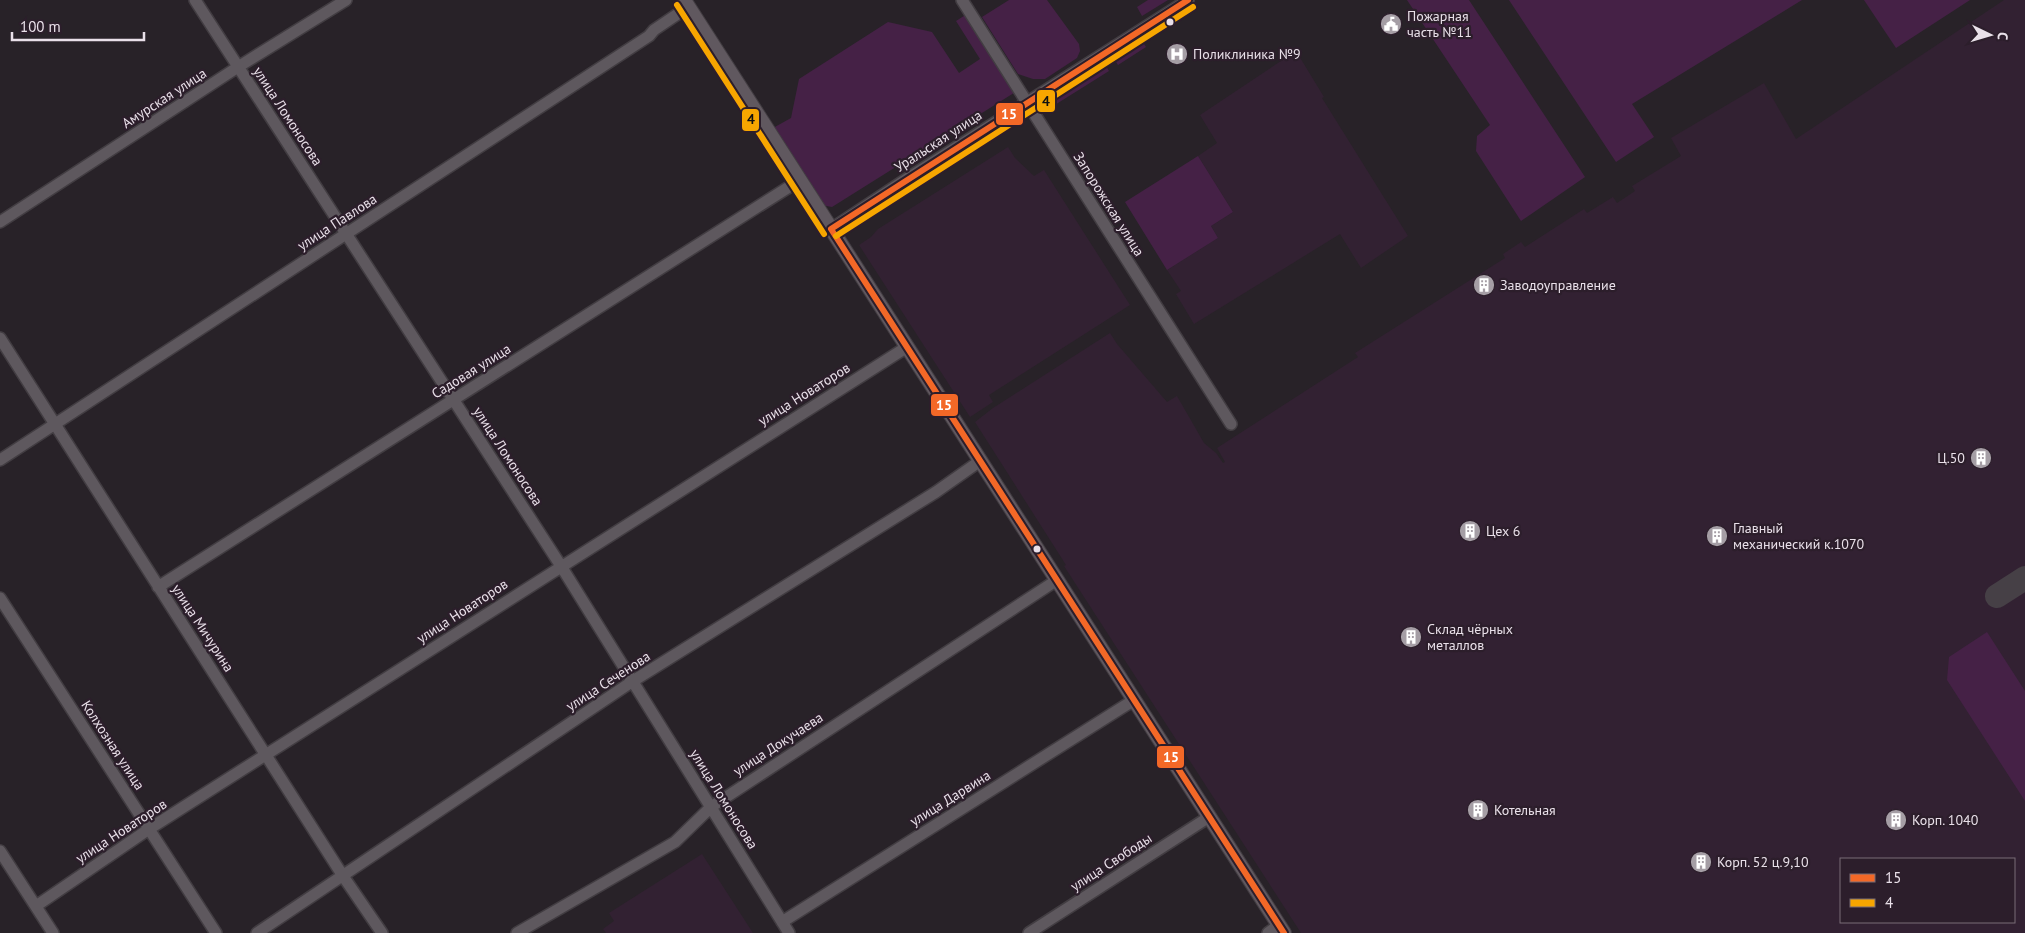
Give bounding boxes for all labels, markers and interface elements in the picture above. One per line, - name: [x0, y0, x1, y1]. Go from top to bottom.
- place label: Пожарная часть №11: [1407, 7, 1472, 41]
- scale bar: [12, 10, 145, 42]
- north arrow: [1965, 10, 2015, 60]
- public building icon: Пожарная часть №11: [1379, 12, 1403, 36]
- text: 100 m: [20, 17, 61, 36]
- unlabelled marker: [1165, 17, 1175, 27]
- text: С: [1994, 31, 2012, 41]
- hospital icon: Поликлиника №9: [1165, 42, 1189, 66]
- place label: Поликлиника №9: [1193, 45, 1301, 63]
- street label: улица Ломоносова: [249, 63, 327, 169]
- street label: Амурская улица: [118, 64, 210, 132]
- line badge: 4: [1036, 89, 1056, 113]
- text: 4: [1042, 92, 1050, 110]
- line badge: 15: [995, 102, 1024, 126]
- text: 15: [1001, 105, 1017, 123]
- street label: Уральская улица: [891, 106, 985, 176]
- line badge: 4: [741, 108, 760, 132]
- text: 4: [747, 110, 755, 128]
- street label: Запорожская улица: [1070, 149, 1148, 260]
- street label: улица Павлова: [294, 190, 380, 254]
- building icon: Заводоуправление: [1472, 273, 1496, 297]
- place label: Заводоуправление: [1500, 276, 1616, 294]
- street label: Садовая улица: [428, 340, 514, 402]
- street label: улица Новаторов: [755, 359, 853, 429]
- line badge: 15: [930, 393, 959, 417]
- text: 15: [936, 396, 952, 414]
- street label: улица Ломоносова: [469, 403, 547, 509]
- building icon: Ц.50: [1969, 446, 1993, 470]
- place label: Ц.50: [1937, 449, 1965, 467]
- building icon: Цех 6: [1458, 519, 1482, 543]
- place label: Главный механический к.1070: [1733, 519, 1865, 553]
- place label: Цех 6: [1486, 522, 1520, 540]
- building icon: Главный механический к.1070: [1705, 524, 1729, 548]
- unlabelled marker: [1032, 544, 1042, 554]
- street label: улица Новаторов: [413, 575, 511, 647]
- street label: улица Мичурина: [168, 581, 238, 675]
- place label: Склад чёрных металлов: [1427, 620, 1513, 654]
- building icon: Склад чёрных металлов: [1399, 625, 1423, 649]
- street label: улица Сеченова: [562, 647, 654, 715]
- street label: Колхозная улица: [77, 697, 149, 793]
- street label: улица Докучаева: [730, 708, 826, 780]
- line badge: 15: [1156, 745, 1185, 769]
- street label: улица Ломоносова: [686, 746, 762, 852]
- text: 15: [1163, 748, 1179, 766]
- street label: улица Дарвина: [906, 766, 994, 830]
- street label: улица Новаторов: [72, 795, 170, 867]
- building icon: Котельная: [1466, 798, 1490, 822]
- place label: Котельная: [1494, 801, 1556, 819]
- building icon: Корп. 1040: [1884, 808, 1908, 832]
- place label: Корп. 1040: [1912, 811, 1979, 829]
- street label: улица Свободы: [1067, 829, 1155, 895]
- building icon: Корп. 52 ц.9,10: [1689, 850, 1713, 874]
- place label: Корп. 52 ц.9,10: [1717, 853, 1809, 871]
- legend: [1840, 858, 2015, 923]
- text: 15: [1885, 868, 1901, 887]
- text: 4: [1885, 893, 1893, 912]

